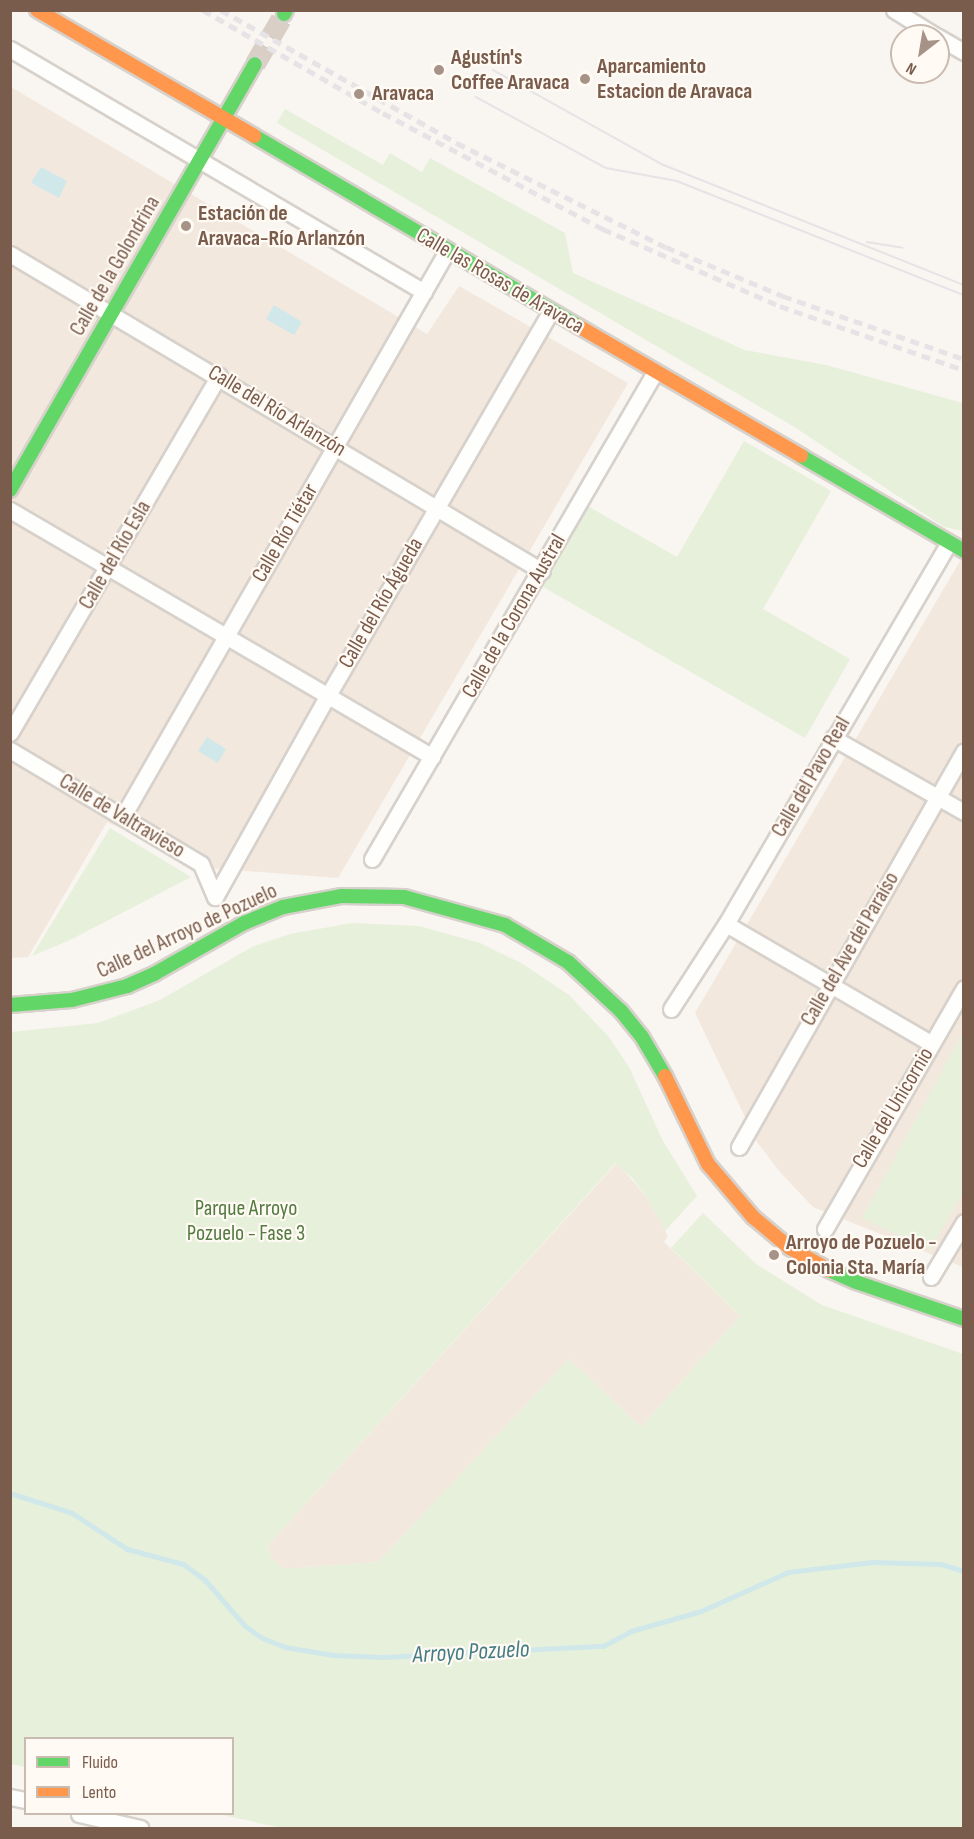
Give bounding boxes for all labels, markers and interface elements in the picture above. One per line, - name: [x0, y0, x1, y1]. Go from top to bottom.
- north arrow: [890, 24, 950, 84]
- place label: Agustín's Coffee Aravaca: [451, 44, 569, 96]
- place label: Aparcamiento Estacion de Aravaca: [597, 53, 752, 104]
- text: N: [903, 58, 920, 78]
- marker: Agustín's Coffee Aravaca: [432, 63, 446, 77]
- marker: Aparcamiento Estacion de Aravaca: [578, 72, 592, 86]
- place label: Aravaca: [372, 81, 434, 107]
- marker: Aravaca: [350, 85, 368, 103]
- street label: Calle de la Golondrina: [64, 191, 166, 341]
- place label: Estación de Aravaca-Río Arlanzón: [198, 200, 365, 252]
- marker: Estación de Aravaca-Río Arlanzón: [179, 219, 193, 233]
- street label: Calle las Rosas de Aravaca: [411, 222, 589, 340]
- street label: Calle del Río Arlanzón: [203, 360, 351, 462]
- street label: Calle Río Tiétar: [246, 479, 324, 587]
- street label: Calle del Río Esla: [73, 496, 157, 614]
- street label: Calle de la Corona Austral: [456, 529, 572, 703]
- street label: Calle del Río Águeda: [333, 533, 429, 673]
- street label: Calle del Pavo Real: [766, 712, 856, 842]
- street label: Calle de Valtravieso: [54, 768, 190, 864]
- street label: Calle del Ave del Paraíso: [795, 867, 905, 1031]
- street label: Calle del Arroyo de Pozuelo: [93, 878, 281, 984]
- street label: Calle del Unicornio: [847, 1043, 939, 1173]
- park label: Parque Arroyo Pozuelo - Fase 3: [187, 1195, 305, 1246]
- place label: Arroyo de Pozuelo - Colonia Sta. María: [786, 1229, 937, 1280]
- marker: Arroyo de Pozuelo - Colonia Sta. María: [767, 1248, 781, 1262]
- water label: Arroyo Pozuelo: [412, 1635, 530, 1669]
- legend: [24, 1737, 234, 1815]
- text: Fluido: [82, 1752, 118, 1773]
- text: Lento: [82, 1782, 116, 1803]

